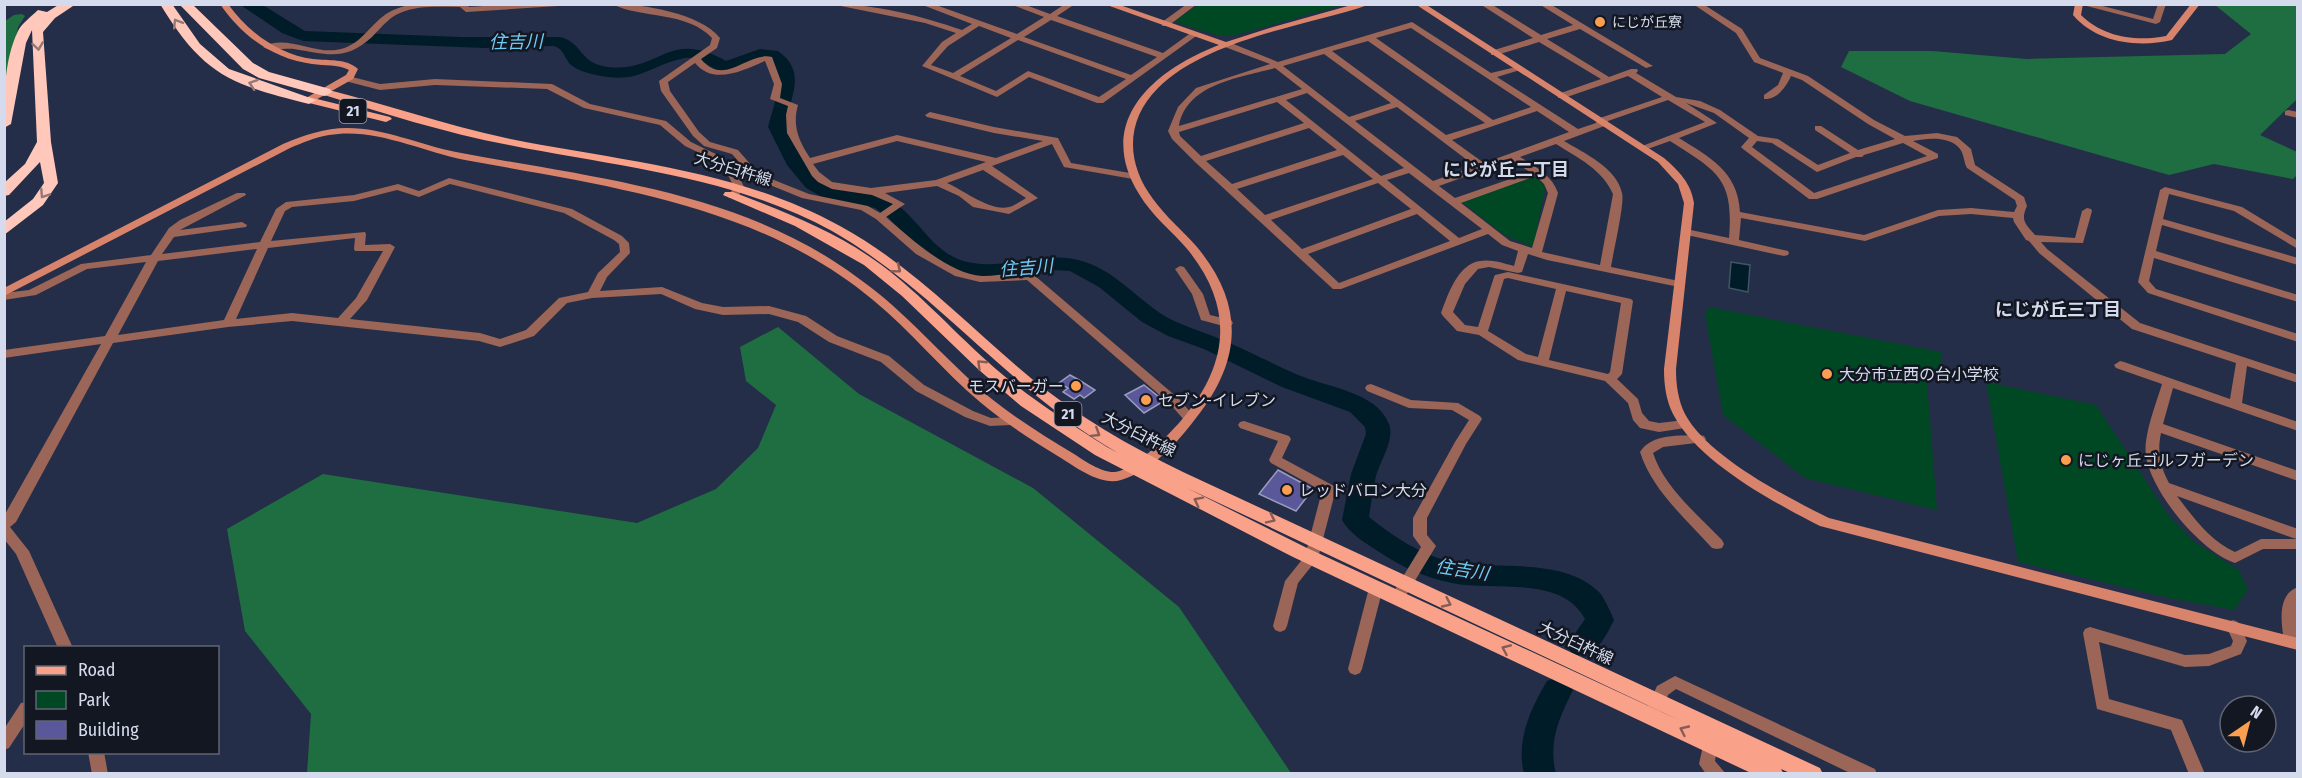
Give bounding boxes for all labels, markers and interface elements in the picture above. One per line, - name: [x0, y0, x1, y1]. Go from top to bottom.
- place label: にじが丘寮: [1612, 14, 1682, 31]
- marker: にじが丘寮: [1593, 15, 1607, 29]
- one-way arrow: [173, 19, 185, 29]
- water label: 住吉川: [489, 30, 545, 53]
- one-way arrow: [32, 41, 44, 50]
- one-way arrow: [248, 79, 258, 92]
- road number: 21: [340, 99, 366, 123]
- street label: 大分臼杵線: [692, 148, 774, 190]
- district label: にじが丘二丁目: [1443, 159, 1569, 181]
- one-way arrow: [40, 187, 51, 198]
- water label: 住吉川: [998, 255, 1056, 281]
- one-way arrow: [891, 262, 902, 273]
- district label: にじが丘三丁目: [1995, 299, 2121, 321]
- one-way arrow: [977, 360, 987, 371]
- place label: 大分市立西の台小学校: [1839, 365, 1999, 384]
- marker: 大分市立西の台小学校: [1820, 367, 1834, 381]
- place label: モスバーガー: [968, 377, 1064, 396]
- marker: モスバーガー: [1069, 379, 1083, 393]
- place label: セブン-イレブン: [1158, 391, 1276, 410]
- marker: セブン-イレブン: [1139, 393, 1153, 407]
- road number: 21: [1054, 402, 1082, 426]
- street label: 大分臼杵線: [1099, 407, 1179, 461]
- one-way arrow: [1090, 425, 1101, 436]
- place label: にじヶ丘ゴルフガーデン: [2078, 451, 2254, 470]
- marker: にじヶ丘ゴルフガーデン: [2059, 453, 2073, 467]
- place label: レッドバロン大分: [1299, 481, 1427, 500]
- marker: レッドバロン大分: [1280, 483, 1294, 497]
- one-way arrow: [1194, 497, 1205, 508]
- one-way arrow: [1265, 512, 1276, 524]
- water label: 住吉川: [1434, 555, 1492, 585]
- one-way arrow: [1441, 595, 1452, 607]
- street label: 大分臼杵線: [1536, 617, 1616, 669]
- one-way arrow: [1502, 644, 1513, 656]
- legend: [24, 646, 219, 754]
- text: Road: [78, 659, 115, 681]
- text: Park: [78, 689, 111, 711]
- north arrow: [2218, 694, 2278, 754]
- text: N: [2247, 702, 2266, 723]
- text: Building: [78, 719, 139, 741]
- one-way arrow: [1679, 726, 1690, 738]

